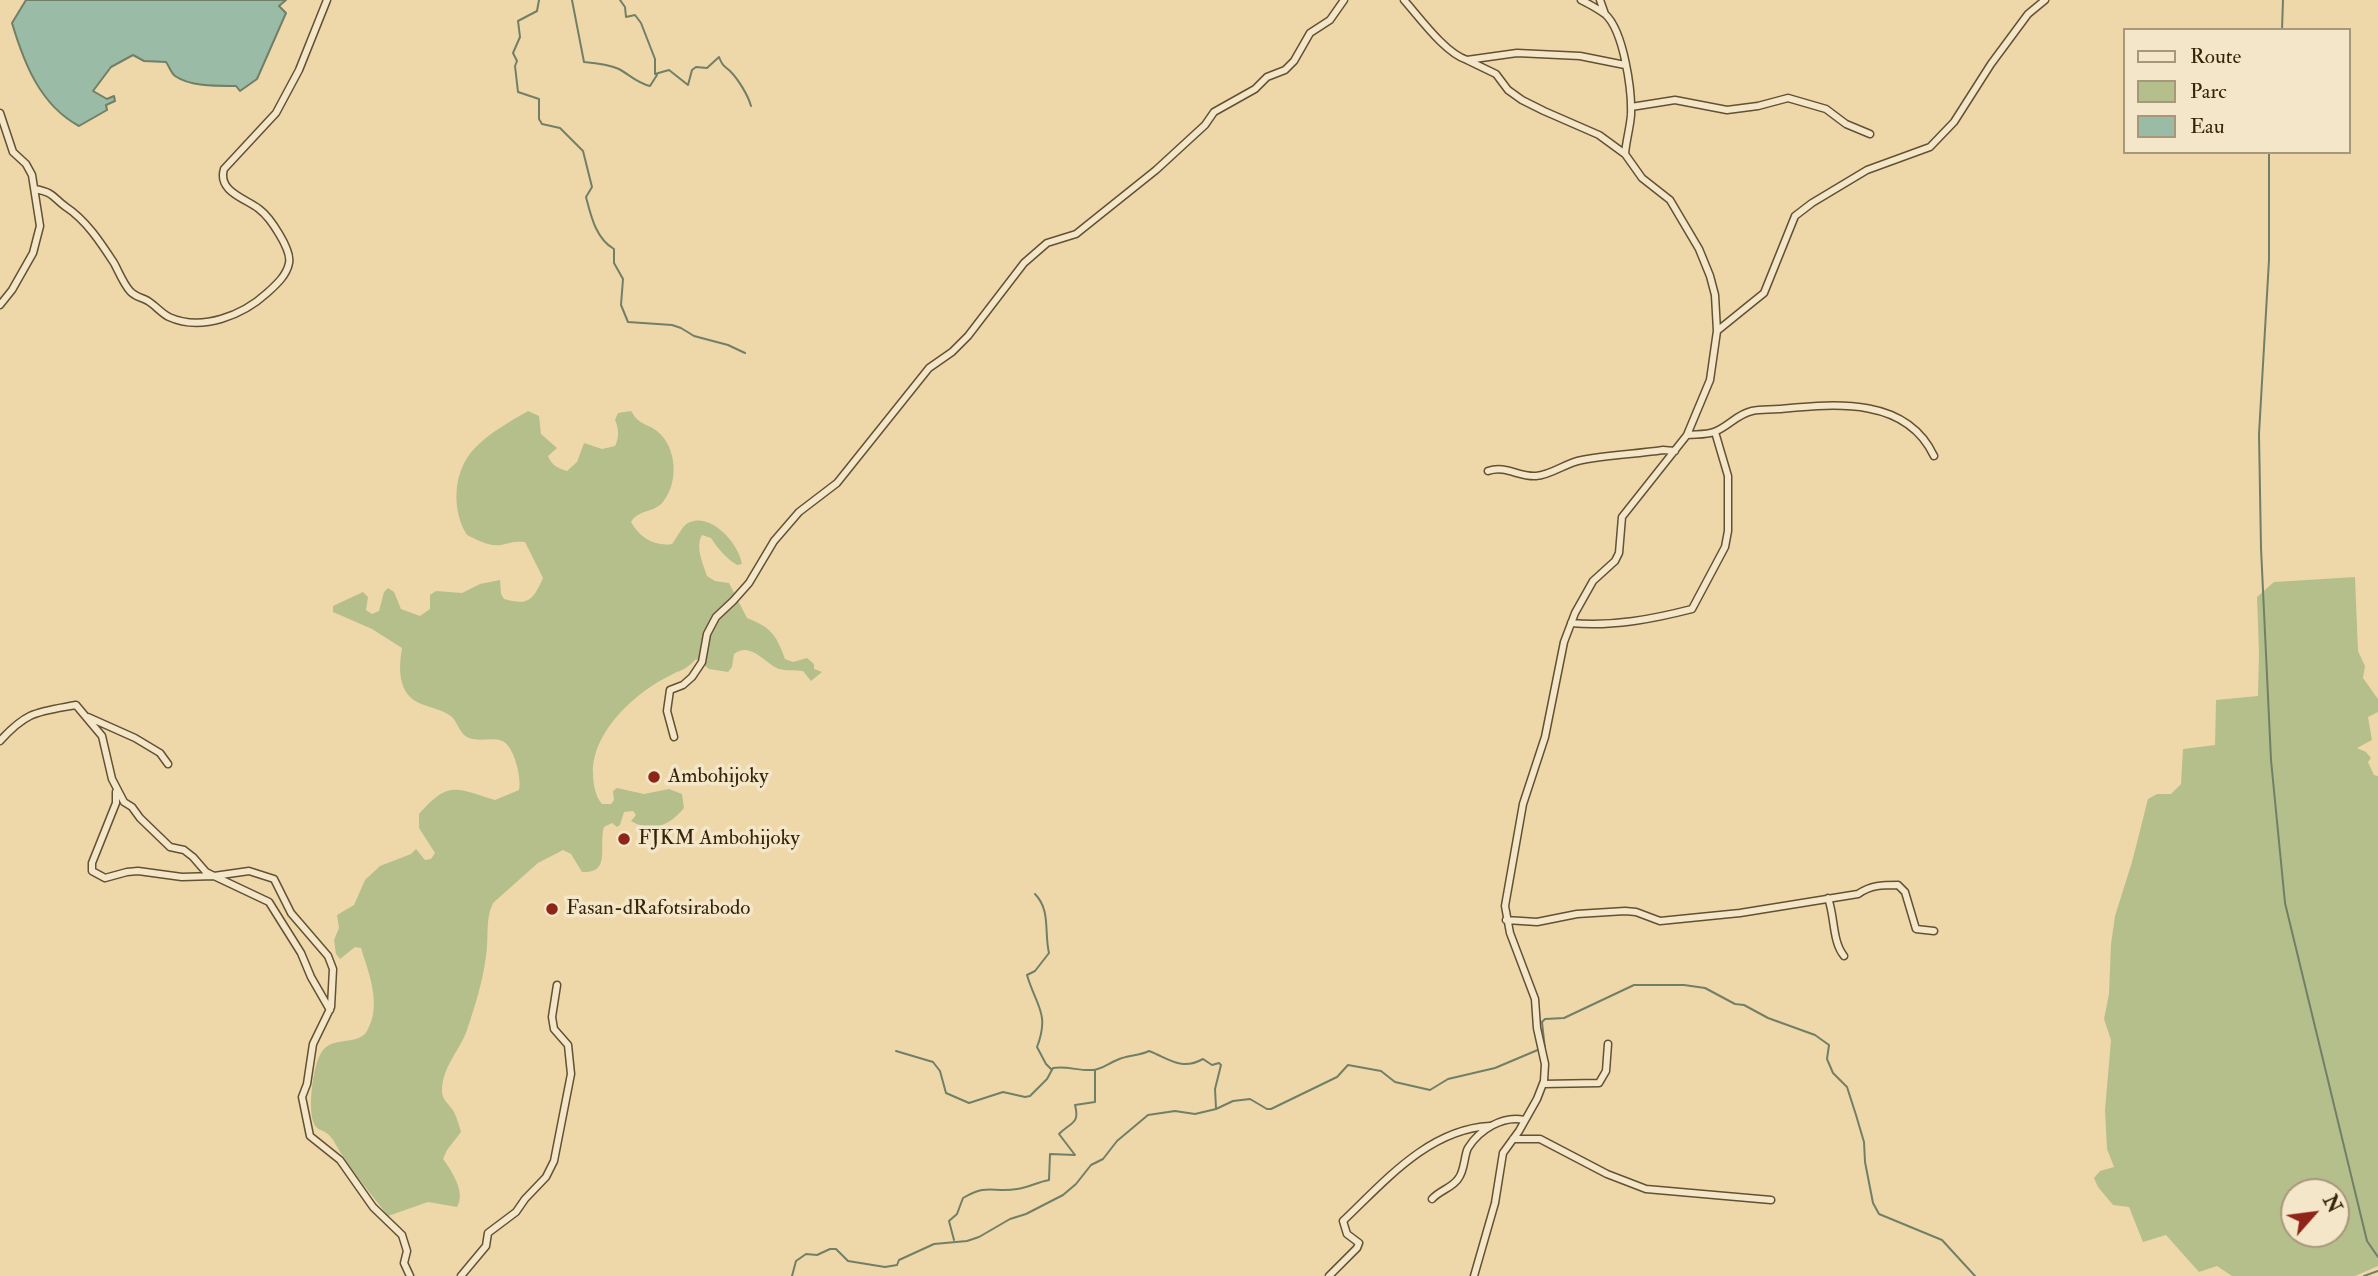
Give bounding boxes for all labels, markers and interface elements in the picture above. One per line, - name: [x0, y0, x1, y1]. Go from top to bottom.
- legend: [2122, 28, 2350, 154]
- text: Route: [2190, 43, 2241, 70]
- text: Parc: [2190, 78, 2227, 105]
- text: Eau: [2190, 113, 2225, 140]
- place label: Ambohijoky: [668, 764, 769, 790]
- marker: Ambohijoky: [646, 769, 662, 785]
- place label: FJKM Ambohijoky: [638, 826, 800, 852]
- marker: FJKM Ambohijoky: [616, 831, 632, 847]
- place label: Fasan-dRafotsirabodo: [566, 896, 750, 922]
- marker: Fasan-dRafotsirabodo: [544, 901, 560, 917]
- north arrow: [2280, 1178, 2350, 1248]
- text: N: [2317, 1191, 2346, 1217]

